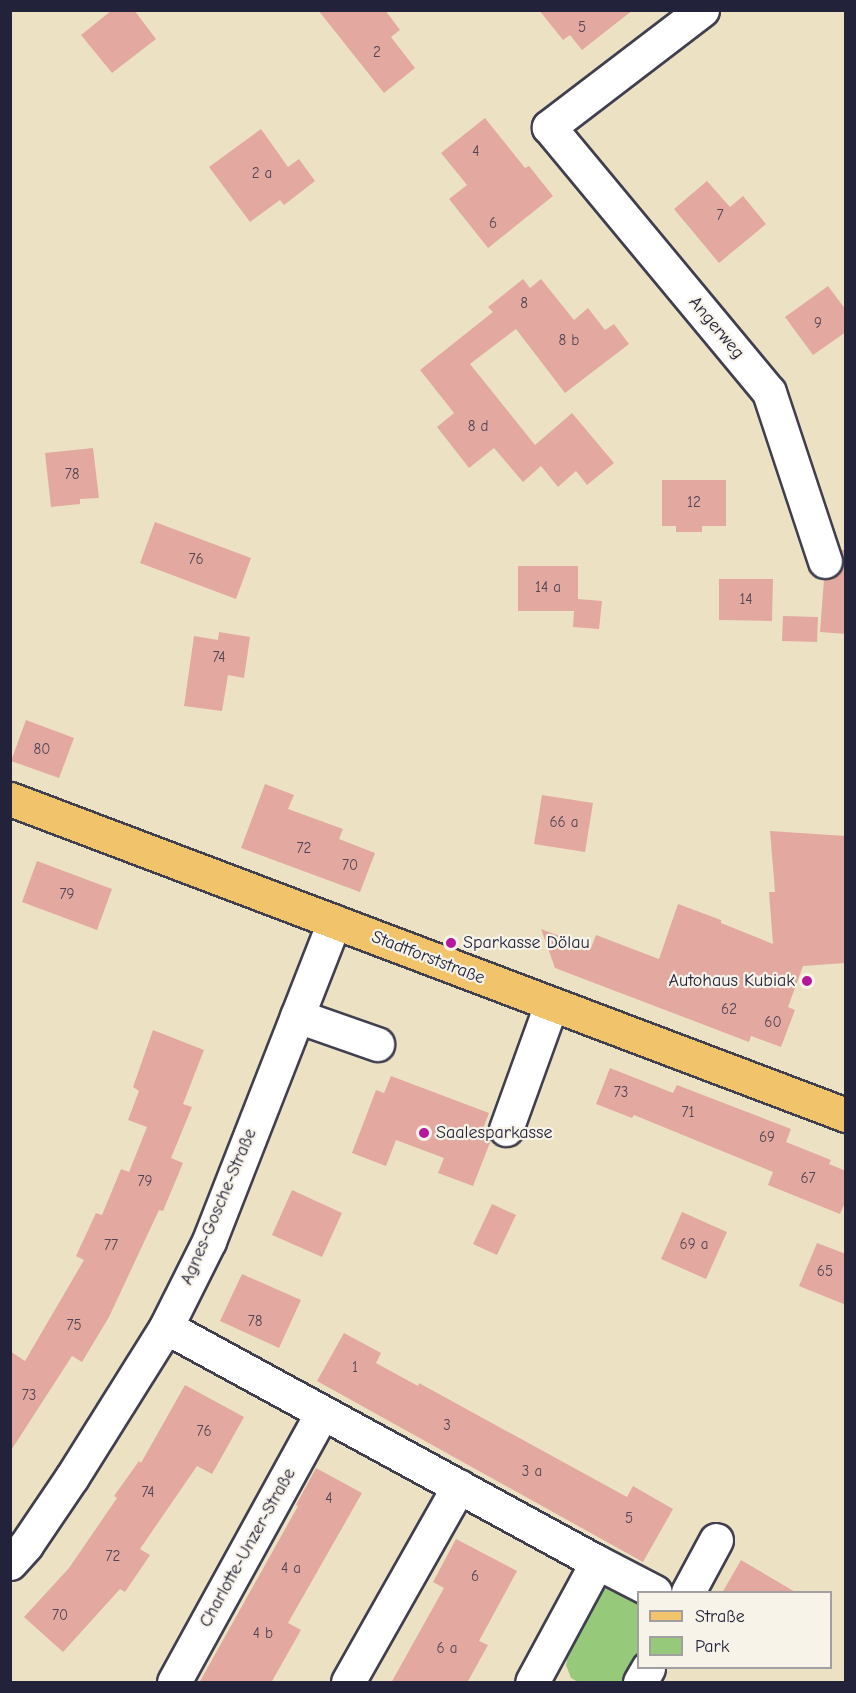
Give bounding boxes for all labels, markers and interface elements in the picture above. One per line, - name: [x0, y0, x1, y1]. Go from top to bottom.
- house number: 5: [578, 19, 586, 37]
- house number: 2: [373, 44, 381, 62]
- house number: 4: [472, 143, 480, 161]
- house number: 2 a: [252, 165, 272, 183]
- house number: 7: [716, 207, 724, 225]
- house number: 6: [489, 215, 497, 233]
- street label: Angerweg: [684, 292, 748, 364]
- house number: 8: [520, 295, 528, 313]
- house number: 9: [814, 315, 822, 333]
- house number: 8 b: [559, 332, 579, 350]
- house number: 8 d: [468, 418, 488, 436]
- house number: 78: [65, 466, 79, 484]
- house number: 12: [687, 494, 701, 512]
- house number: 76: [188, 551, 204, 569]
- house number: 14 a: [535, 579, 561, 597]
- house number: 14: [739, 591, 753, 609]
- house number: 74: [212, 649, 226, 667]
- house number: 80: [34, 741, 50, 759]
- house number: 66 a: [549, 814, 579, 832]
- house number: 72: [297, 840, 311, 858]
- house number: 70: [342, 857, 358, 875]
- house number: 79: [59, 886, 75, 904]
- street label: Stadtforststraße: [368, 926, 488, 990]
- place label: Sparkasse Dölau: [463, 932, 590, 954]
- marker: Sparkasse Dölau: [444, 936, 458, 950]
- place label: Autohaus Kubiak: [669, 970, 795, 992]
- marker: Autohaus Kubiak: [800, 974, 814, 988]
- house number: 62: [721, 1001, 737, 1019]
- house number: 60: [764, 1014, 782, 1032]
- house number: 73: [614, 1084, 628, 1102]
- house number: 71: [681, 1104, 695, 1122]
- place label: Saalesparkasse: [436, 1122, 553, 1144]
- street label: Agnes-Gosche-Straße: [176, 1126, 262, 1288]
- marker: Saalesparkasse: [417, 1126, 431, 1140]
- house number: 69: [759, 1129, 775, 1147]
- house number: 67: [800, 1170, 816, 1188]
- house number: 79: [137, 1173, 153, 1191]
- house number: 69 a: [680, 1236, 708, 1254]
- house number: 77: [104, 1237, 118, 1255]
- house number: 65: [817, 1263, 833, 1281]
- house number: 78: [248, 1313, 262, 1331]
- house number: 75: [66, 1317, 82, 1335]
- house number: 1: [352, 1359, 358, 1377]
- house number: 73: [22, 1387, 36, 1405]
- house number: 3: [443, 1417, 451, 1435]
- house number: 76: [196, 1423, 212, 1441]
- house number: 3 a: [522, 1463, 542, 1481]
- street label: Charlotte-Unzer-Straße: [195, 1465, 301, 1631]
- house number: 74: [141, 1484, 155, 1502]
- house number: 4: [325, 1490, 333, 1508]
- house number: 5: [625, 1510, 633, 1528]
- house number: 72: [106, 1548, 120, 1566]
- house number: 4 a: [281, 1560, 301, 1578]
- house number: 6: [471, 1568, 479, 1586]
- legend: [637, 1591, 832, 1669]
- text: Straße: [695, 1606, 745, 1627]
- house number: 70: [52, 1607, 68, 1625]
- house number: 4 b: [253, 1625, 273, 1643]
- text: Park: [695, 1636, 729, 1657]
- house number: 6 a: [437, 1640, 457, 1658]

